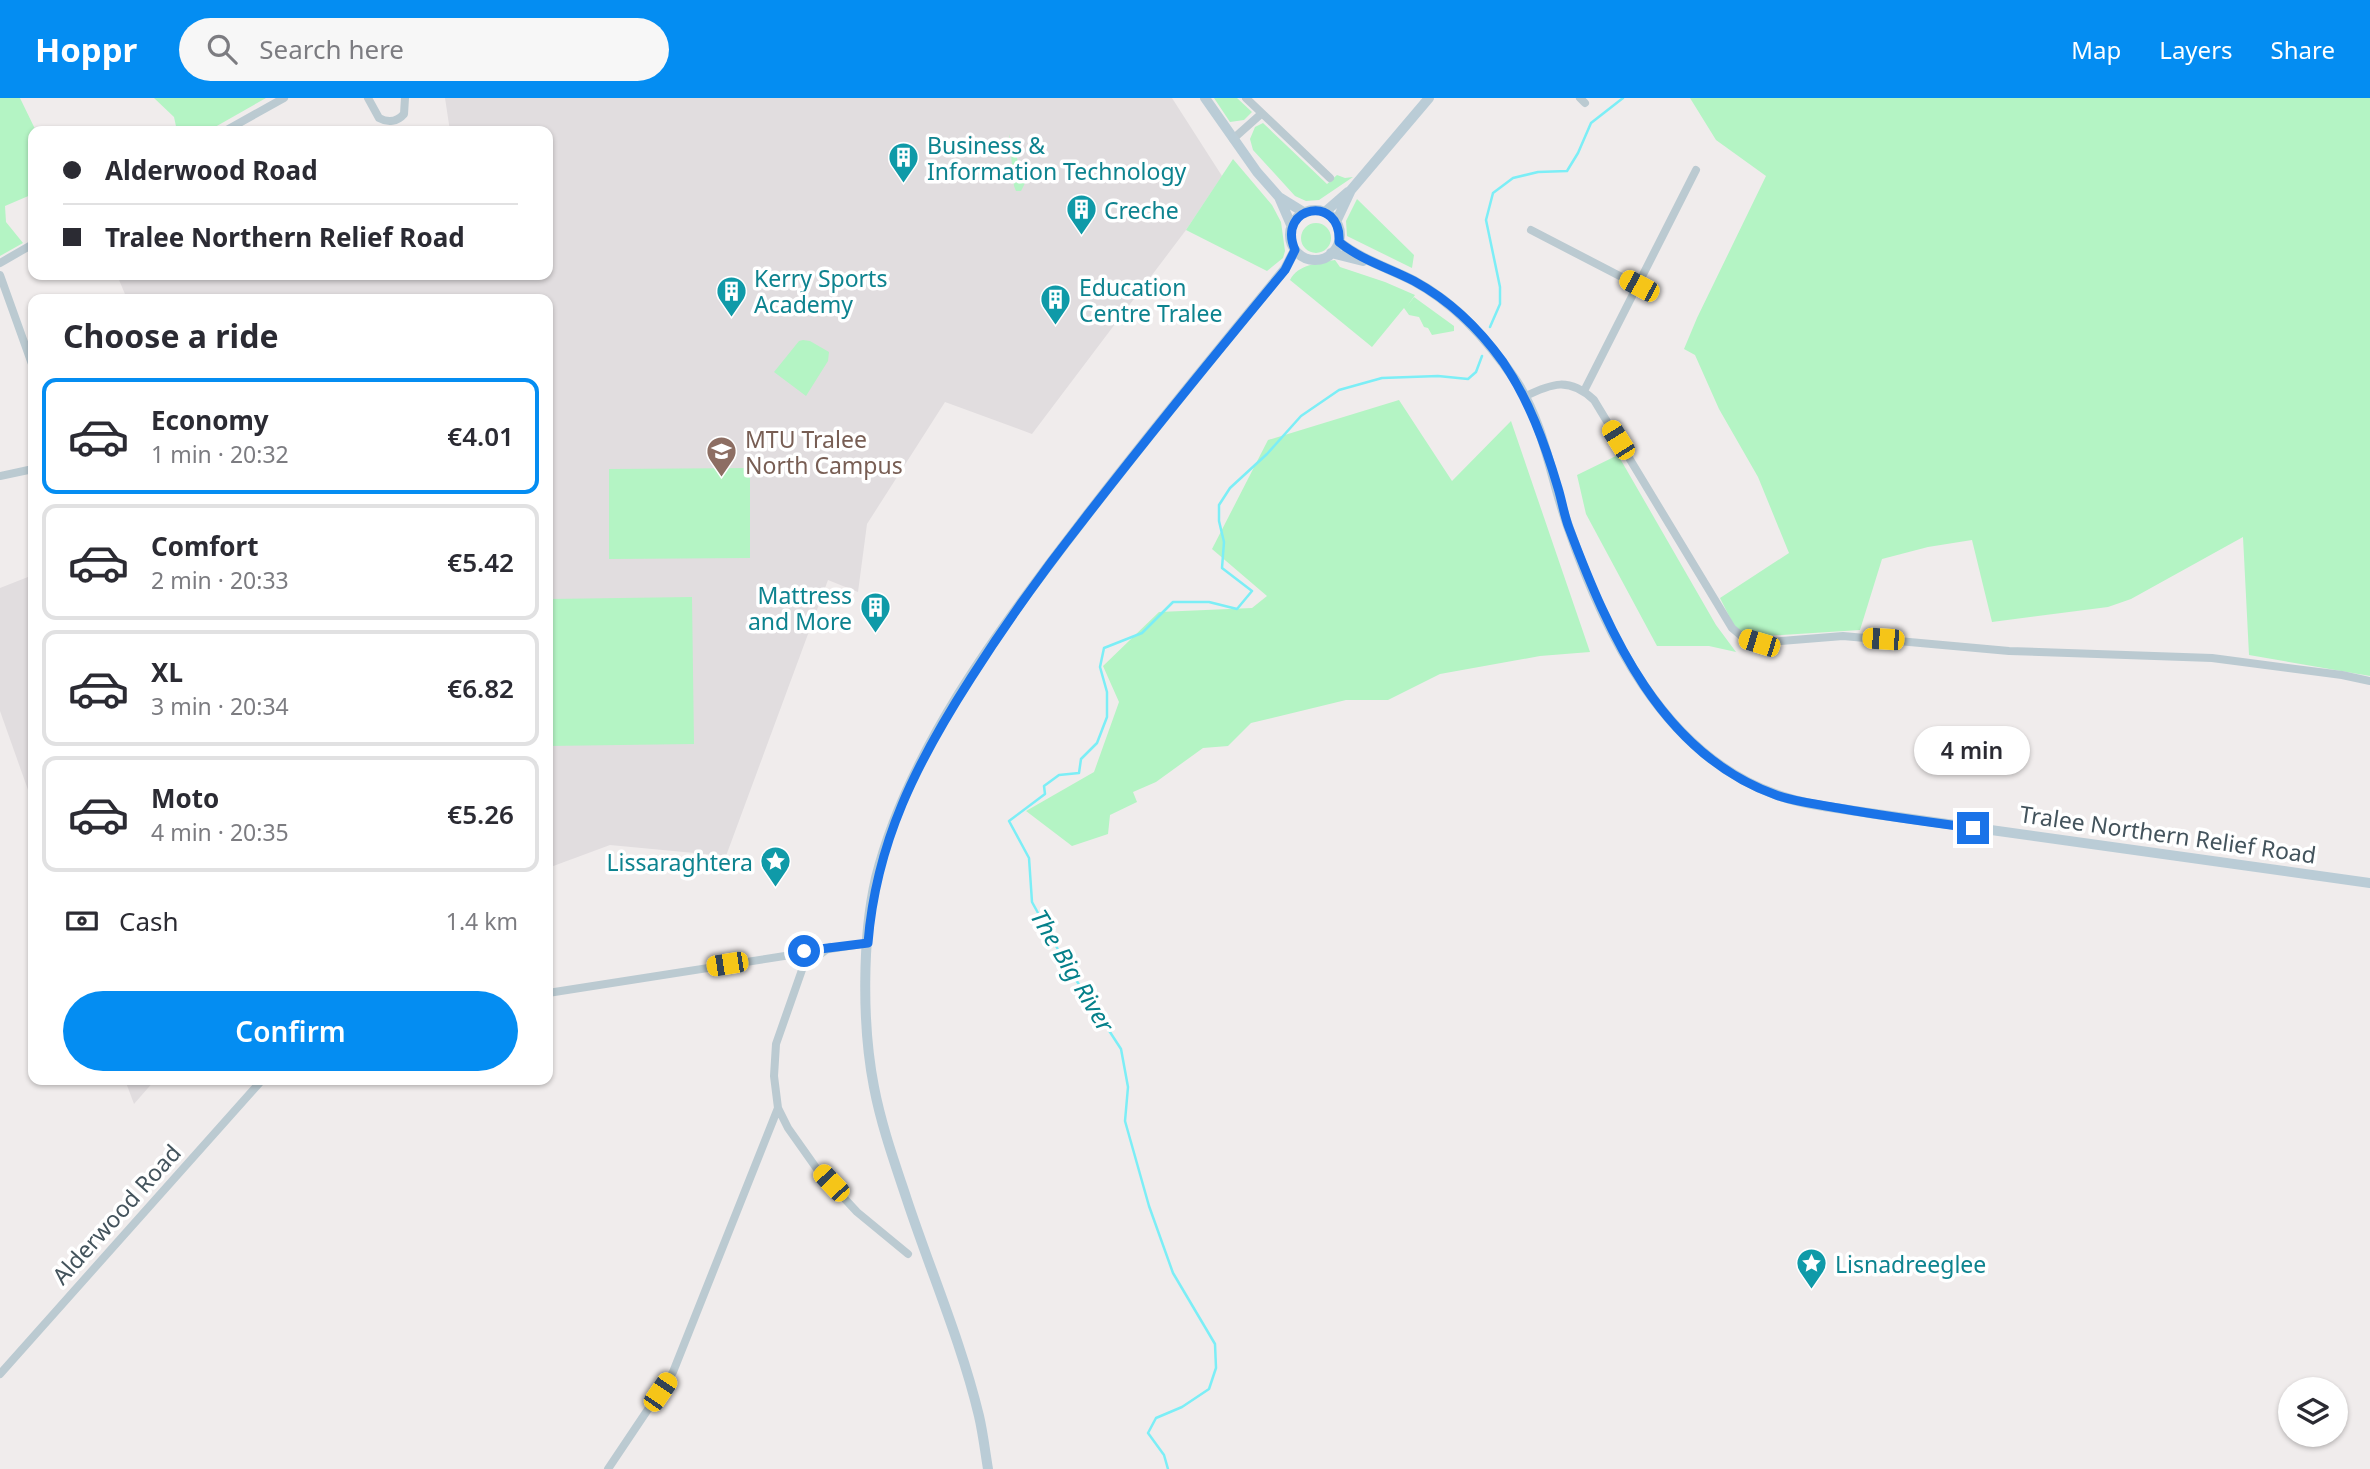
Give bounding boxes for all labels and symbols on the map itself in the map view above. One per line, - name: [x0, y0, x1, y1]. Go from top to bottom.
- place label: Business & Information Technology: [927, 129, 1187, 187]
- building icon: Business & Information Technology: [887, 141, 921, 185]
- building icon: Creche: [1064, 193, 1098, 237]
- place label: Creche: [1104, 194, 1179, 226]
- place label: Kerry Sports Academy: [754, 262, 887, 320]
- car: [1616, 267, 1663, 305]
- place label: Education Centre Tralee: [1079, 271, 1222, 329]
- building icon: Kerry Sports Academy: [714, 274, 748, 318]
- building icon: Education Centre Tralee: [1039, 283, 1073, 327]
- car: [1598, 417, 1639, 463]
- place label: MTU Tralee North Campus: [745, 423, 903, 481]
- school or university icon: MTU Tralee North Campus: [705, 435, 739, 479]
- place label: Mattress and More: [748, 579, 852, 637]
- building icon: Mattress and More: [858, 591, 892, 635]
- car: [1736, 627, 1783, 659]
- car: [1862, 627, 1905, 651]
- callout: 4 min: [1915, 726, 2031, 776]
- street label: Tralee Northern Relief Road: [2018, 797, 2318, 871]
- route end: [1957, 812, 1989, 844]
- place icon: Lissaraghtera: [759, 845, 793, 889]
- place label: Lissaraghtera: [607, 846, 753, 878]
- water label: The Big River: [1023, 903, 1123, 1039]
- route start: [788, 935, 820, 967]
- car: [705, 950, 750, 978]
- street label: Alderwood Road: [44, 1137, 188, 1291]
- car: [809, 1160, 854, 1206]
- place icon: Lisnadreeglee: [1795, 1247, 1829, 1291]
- place label: Lisnadreeglee: [1835, 1248, 1986, 1280]
- car: [640, 1369, 681, 1415]

